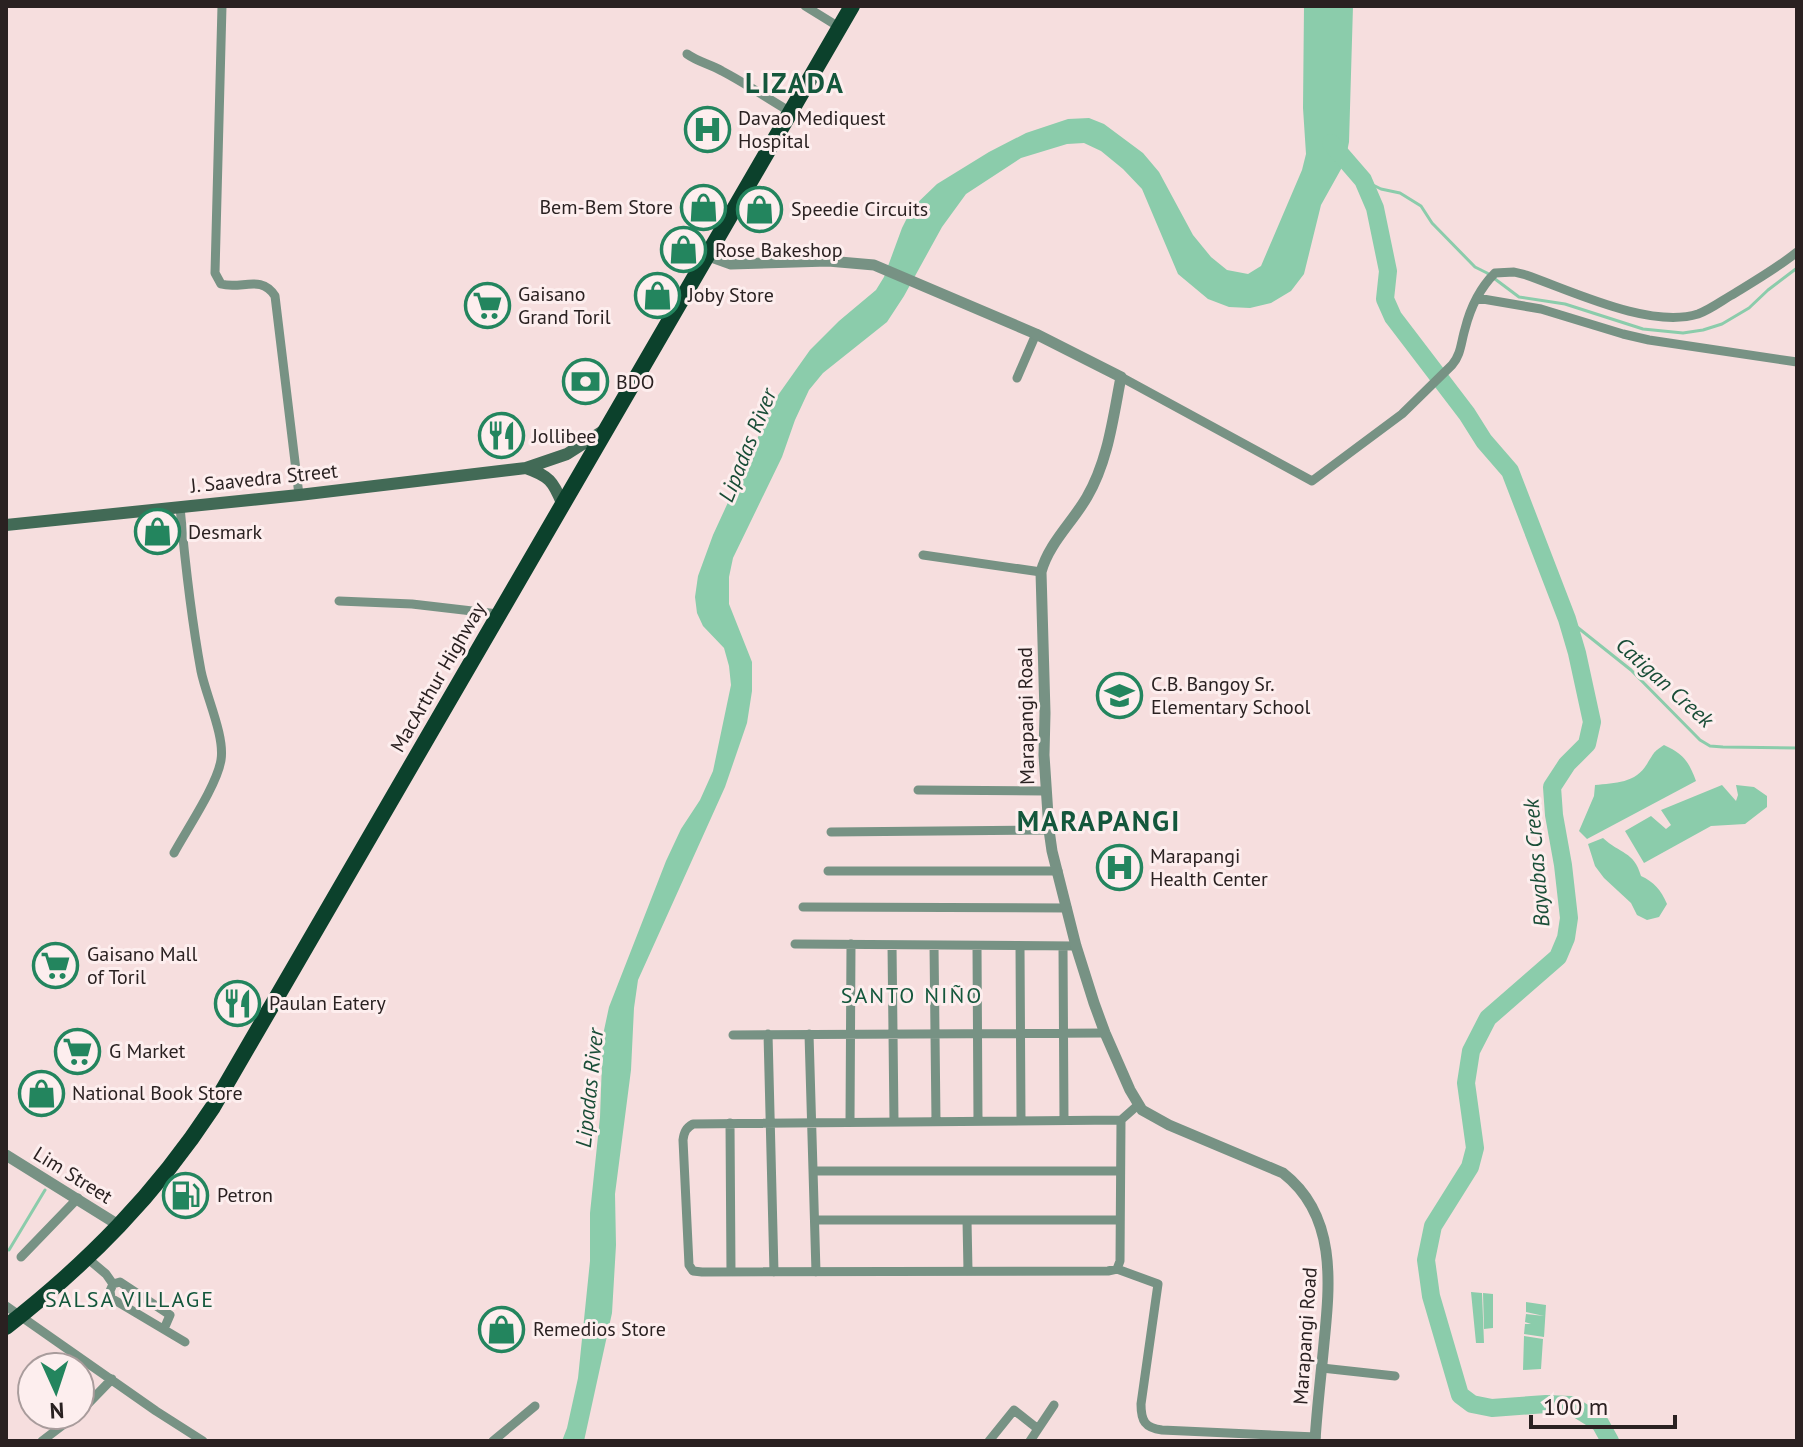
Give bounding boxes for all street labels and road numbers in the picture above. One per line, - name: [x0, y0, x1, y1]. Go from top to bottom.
- street label: J. Saavedra Street: [188, 457, 339, 499]
- street label: MacArthur Highway: [385, 597, 492, 757]
- street label: Marapangi Road: [1012, 647, 1040, 785]
- street label: Lim Street: [29, 1141, 118, 1210]
- street label: Marapangi Road: [1287, 1266, 1323, 1406]

